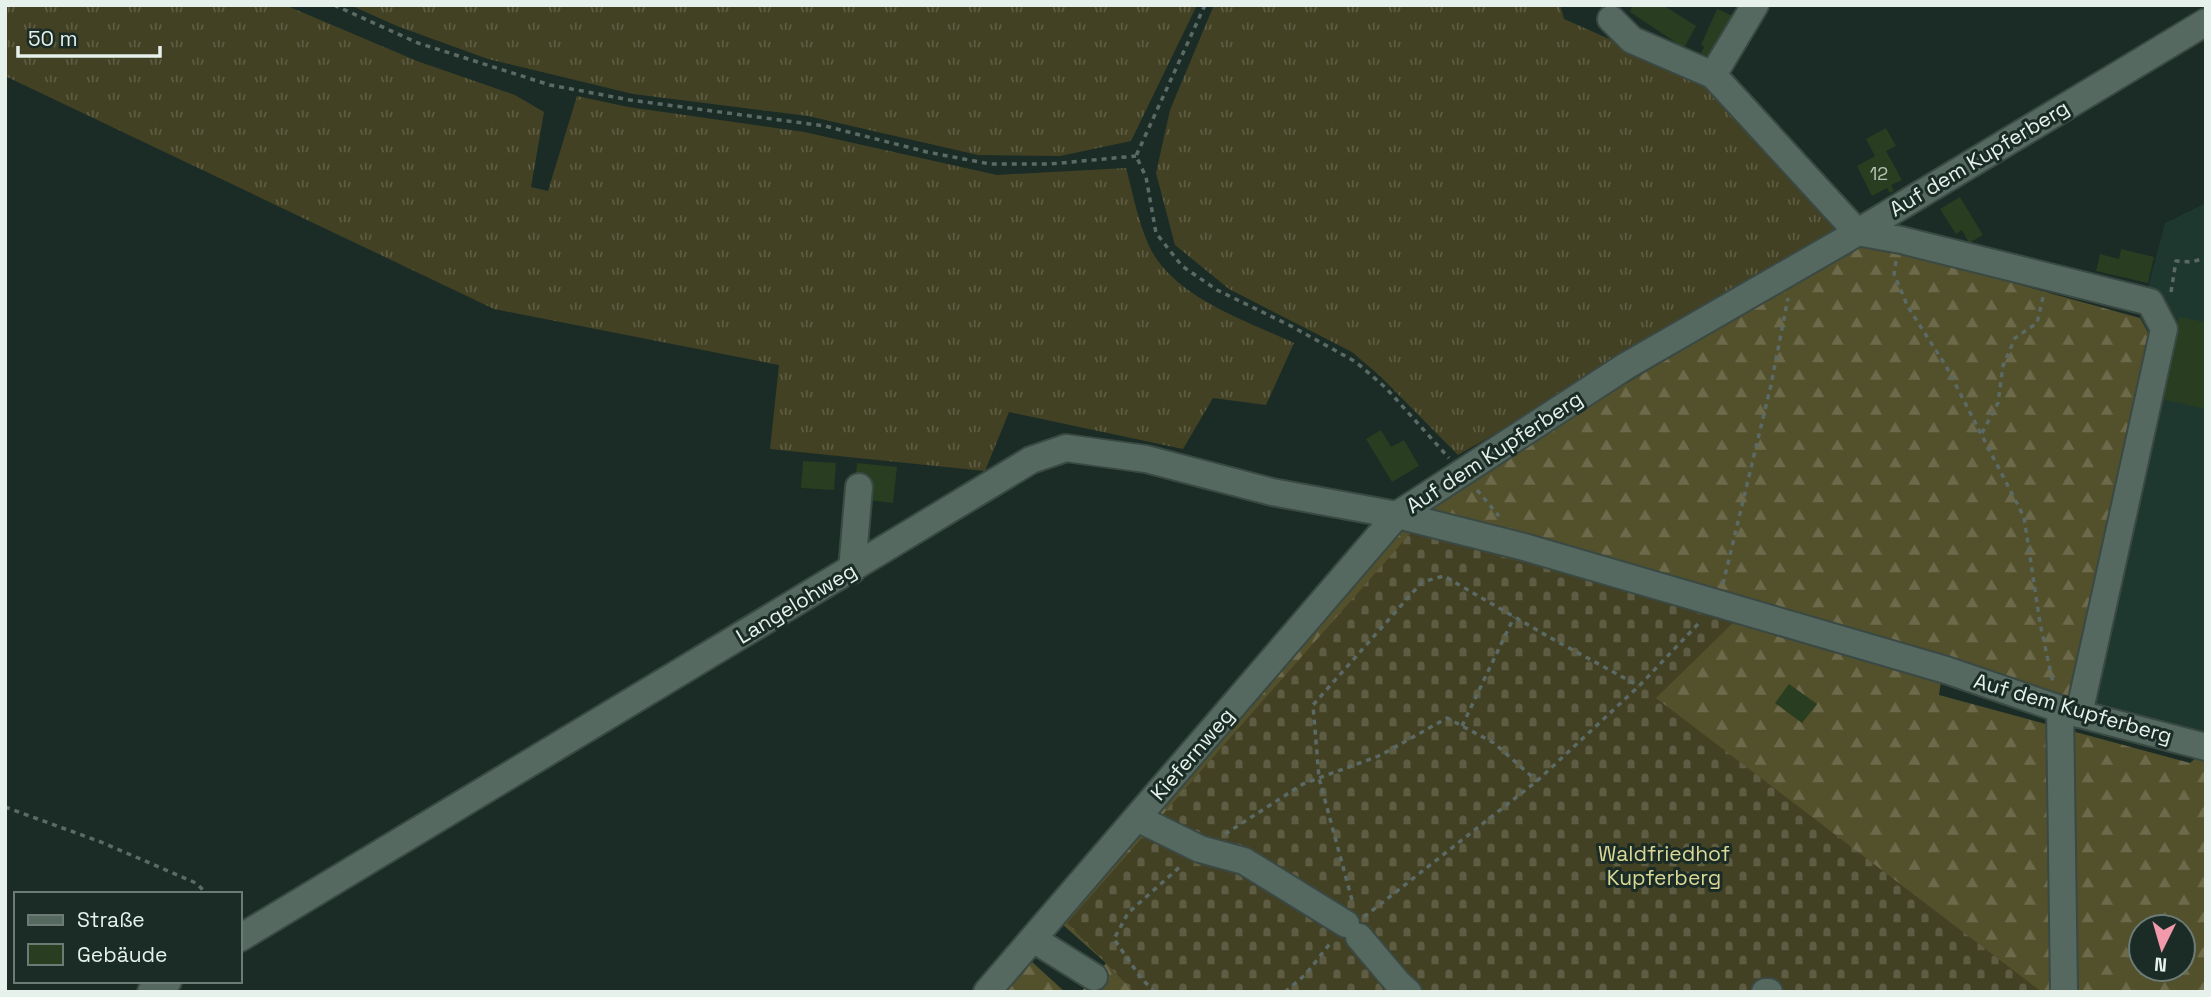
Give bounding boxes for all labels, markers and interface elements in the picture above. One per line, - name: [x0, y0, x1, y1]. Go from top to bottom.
- scale bar: [18, 14, 159, 58]
- text: 50 m: [28, 25, 78, 52]
- street label: Auf dem Kupferberg: [1884, 94, 2074, 222]
- house number: 12: [1870, 162, 1888, 185]
- street label: Auf dem Kupferberg: [1401, 385, 1587, 519]
- street label: Langelohweg: [731, 556, 861, 650]
- street label: Auf dem Kupferberg: [1971, 667, 2175, 749]
- street label: Kiefernweg: [1144, 702, 1240, 806]
- park label: Waldfriedhof Kupferberg: [1598, 840, 1730, 891]
- legend: [14, 892, 242, 983]
- text: Straße: [77, 906, 145, 933]
- north arrow: [2127, 913, 2197, 983]
- text: Gebäude: [77, 941, 167, 968]
- text: N: [2153, 951, 2168, 977]

